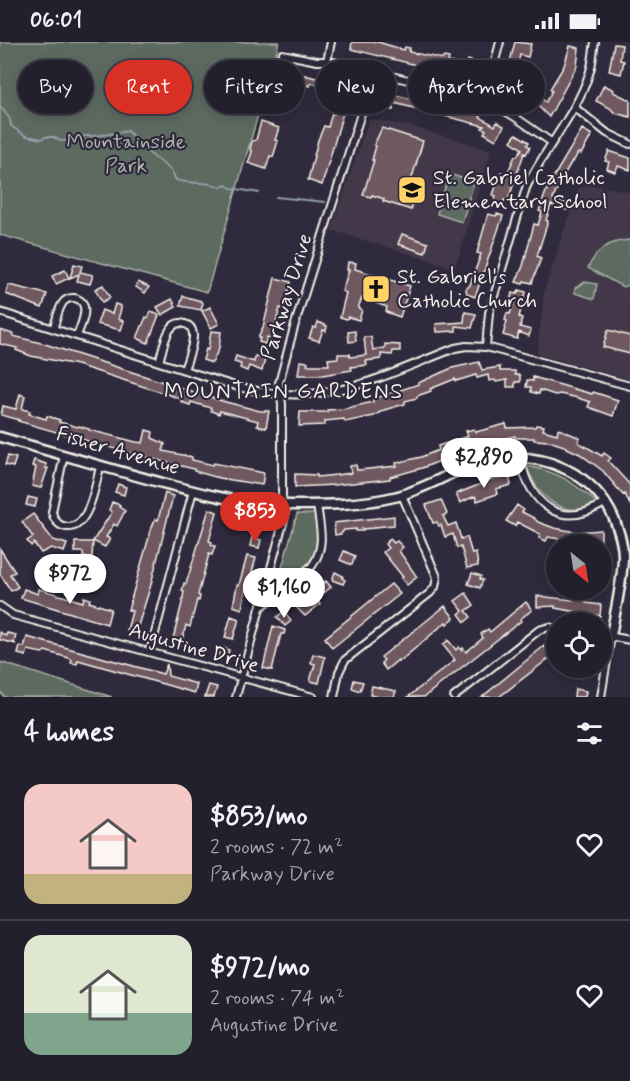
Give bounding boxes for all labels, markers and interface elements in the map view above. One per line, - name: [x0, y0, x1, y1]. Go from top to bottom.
- text: 06:01: [30, 7, 82, 35]
- chip: Buy: [18, 60, 93, 114]
- chip: Rent: [105, 60, 192, 114]
- chip: Filters: [204, 60, 304, 114]
- chip: New: [316, 60, 396, 114]
- chip: Apartment: [408, 60, 545, 114]
- park label: Mountainside Park: [66, 128, 186, 180]
- place label: St. Gabriel Catholic Elementary School: [433, 164, 608, 216]
- school or university icon: St. Gabriel Catholic Elementary School: [396, 174, 428, 206]
- street label: Parkway Drive: [254, 230, 320, 364]
- place label: St. Gabriel's Catholic Church: [397, 263, 537, 315]
- church icon: St. Gabriel's Catholic Church: [360, 273, 392, 305]
- district label: MOUNTAIN GARDENS: [164, 378, 404, 406]
- street label: Fisher Avenue: [53, 420, 183, 482]
- pin: $2,890: [435, 438, 533, 489]
- text: $2,890: [455, 444, 513, 471]
- pin: $853: [219, 492, 291, 543]
- text: $853: [234, 498, 276, 525]
- north arrow: [546, 534, 612, 600]
- map controls: [546, 534, 612, 678]
- pin: $972: [34, 554, 106, 605]
- text: $972: [48, 560, 92, 587]
- pin: $1,160: [235, 568, 333, 619]
- text: $1,160: [257, 574, 311, 601]
- button: locate: [546, 612, 612, 678]
- street label: Augustine Drive: [125, 616, 263, 680]
- text: 4 homes: [24, 716, 114, 750]
- icon: filters: [573, 717, 606, 750]
- text: $853/mo: [210, 800, 308, 834]
- icon: home: [72, 808, 144, 880]
- icon: heart: [573, 828, 606, 861]
- text: 2 rooms · 72 m²: [210, 834, 343, 861]
- text: Parkway Drive: [210, 861, 335, 888]
- text: $972/mo: [210, 951, 310, 985]
- icon: home: [72, 959, 144, 1031]
- icon: heart: [573, 979, 606, 1012]
- text: 2 rooms · 74 m²: [210, 985, 344, 1012]
- text: Augustine Drive: [210, 1012, 338, 1039]

